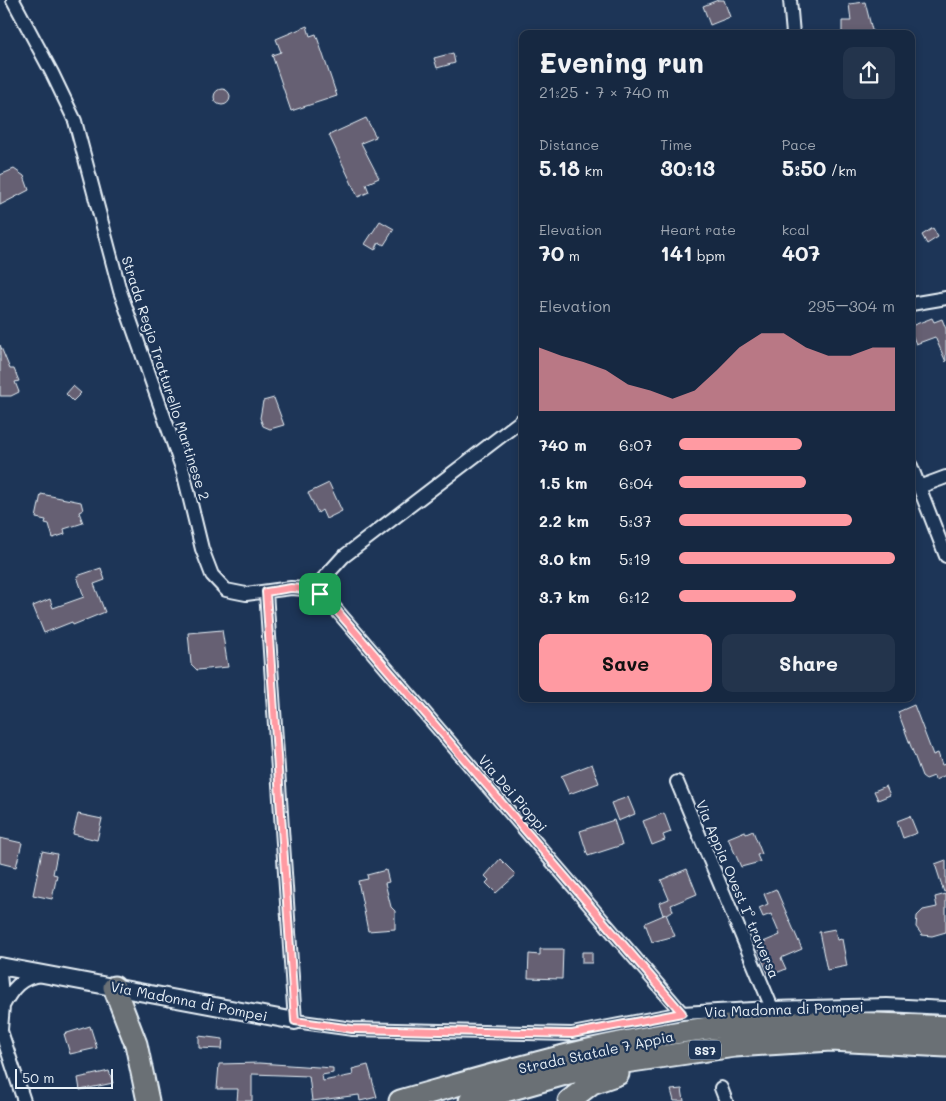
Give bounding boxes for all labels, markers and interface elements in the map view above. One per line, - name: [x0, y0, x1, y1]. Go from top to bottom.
- text: Evening run: [539, 44, 704, 80]
- button: share: [843, 47, 895, 99]
- text: 21:25 · 7 × 740 m: [539, 81, 669, 102]
- text: Distance: [539, 135, 599, 154]
- text: Time: [660, 135, 692, 154]
- text: Pace: [782, 135, 816, 154]
- text: 5.18: [539, 154, 580, 181]
- text: 30:13: [660, 154, 715, 181]
- text: 5:50: [782, 154, 826, 181]
- text: km: [580, 161, 603, 180]
- text: /km: [826, 161, 857, 180]
- text: Elevation: [539, 220, 602, 239]
- text: Heart rate: [660, 220, 736, 239]
- text: kcal: [782, 220, 810, 239]
- text: 70: [539, 239, 564, 266]
- text: 141: [660, 239, 692, 266]
- text: 407: [782, 239, 820, 266]
- text: m: [564, 246, 580, 265]
- text: bpm: [692, 246, 725, 265]
- street label: Strada Regio Tratturello Martinese 2: [118, 254, 214, 502]
- text: Elevation: [539, 295, 611, 316]
- text: 295–304 m: [808, 295, 895, 316]
- text: 740 m: [539, 434, 587, 455]
- text: 6:07: [619, 434, 652, 455]
- text: 1.5 km: [539, 472, 587, 493]
- text: 6:04: [619, 472, 653, 493]
- text: 2.2 km: [539, 510, 589, 531]
- text: 5:37: [619, 510, 652, 531]
- text: 3.0 km: [539, 548, 591, 569]
- text: 5:19: [619, 548, 650, 569]
- pin: [299, 573, 341, 615]
- icon: arrive: [306, 580, 334, 608]
- text: 3.7 km: [539, 586, 590, 607]
- text: 6:12: [619, 586, 650, 607]
- button: Save: [539, 634, 712, 692]
- button: Share: [722, 634, 895, 692]
- street label: Via Dei Pioppi: [474, 750, 552, 836]
- street label: Via Appia Ovest I° traversa: [692, 797, 784, 981]
- street label: Via Madonna di Pompei: [109, 976, 269, 1026]
- street label: Via Madonna di Pompei: [704, 997, 864, 1021]
- street label: Strada Statale 7 Appia: [517, 1026, 675, 1078]
- road number: SS7: [689, 1040, 721, 1060]
- scale bar: [15, 1066, 112, 1089]
- text: 50 m: [22, 1068, 54, 1087]

